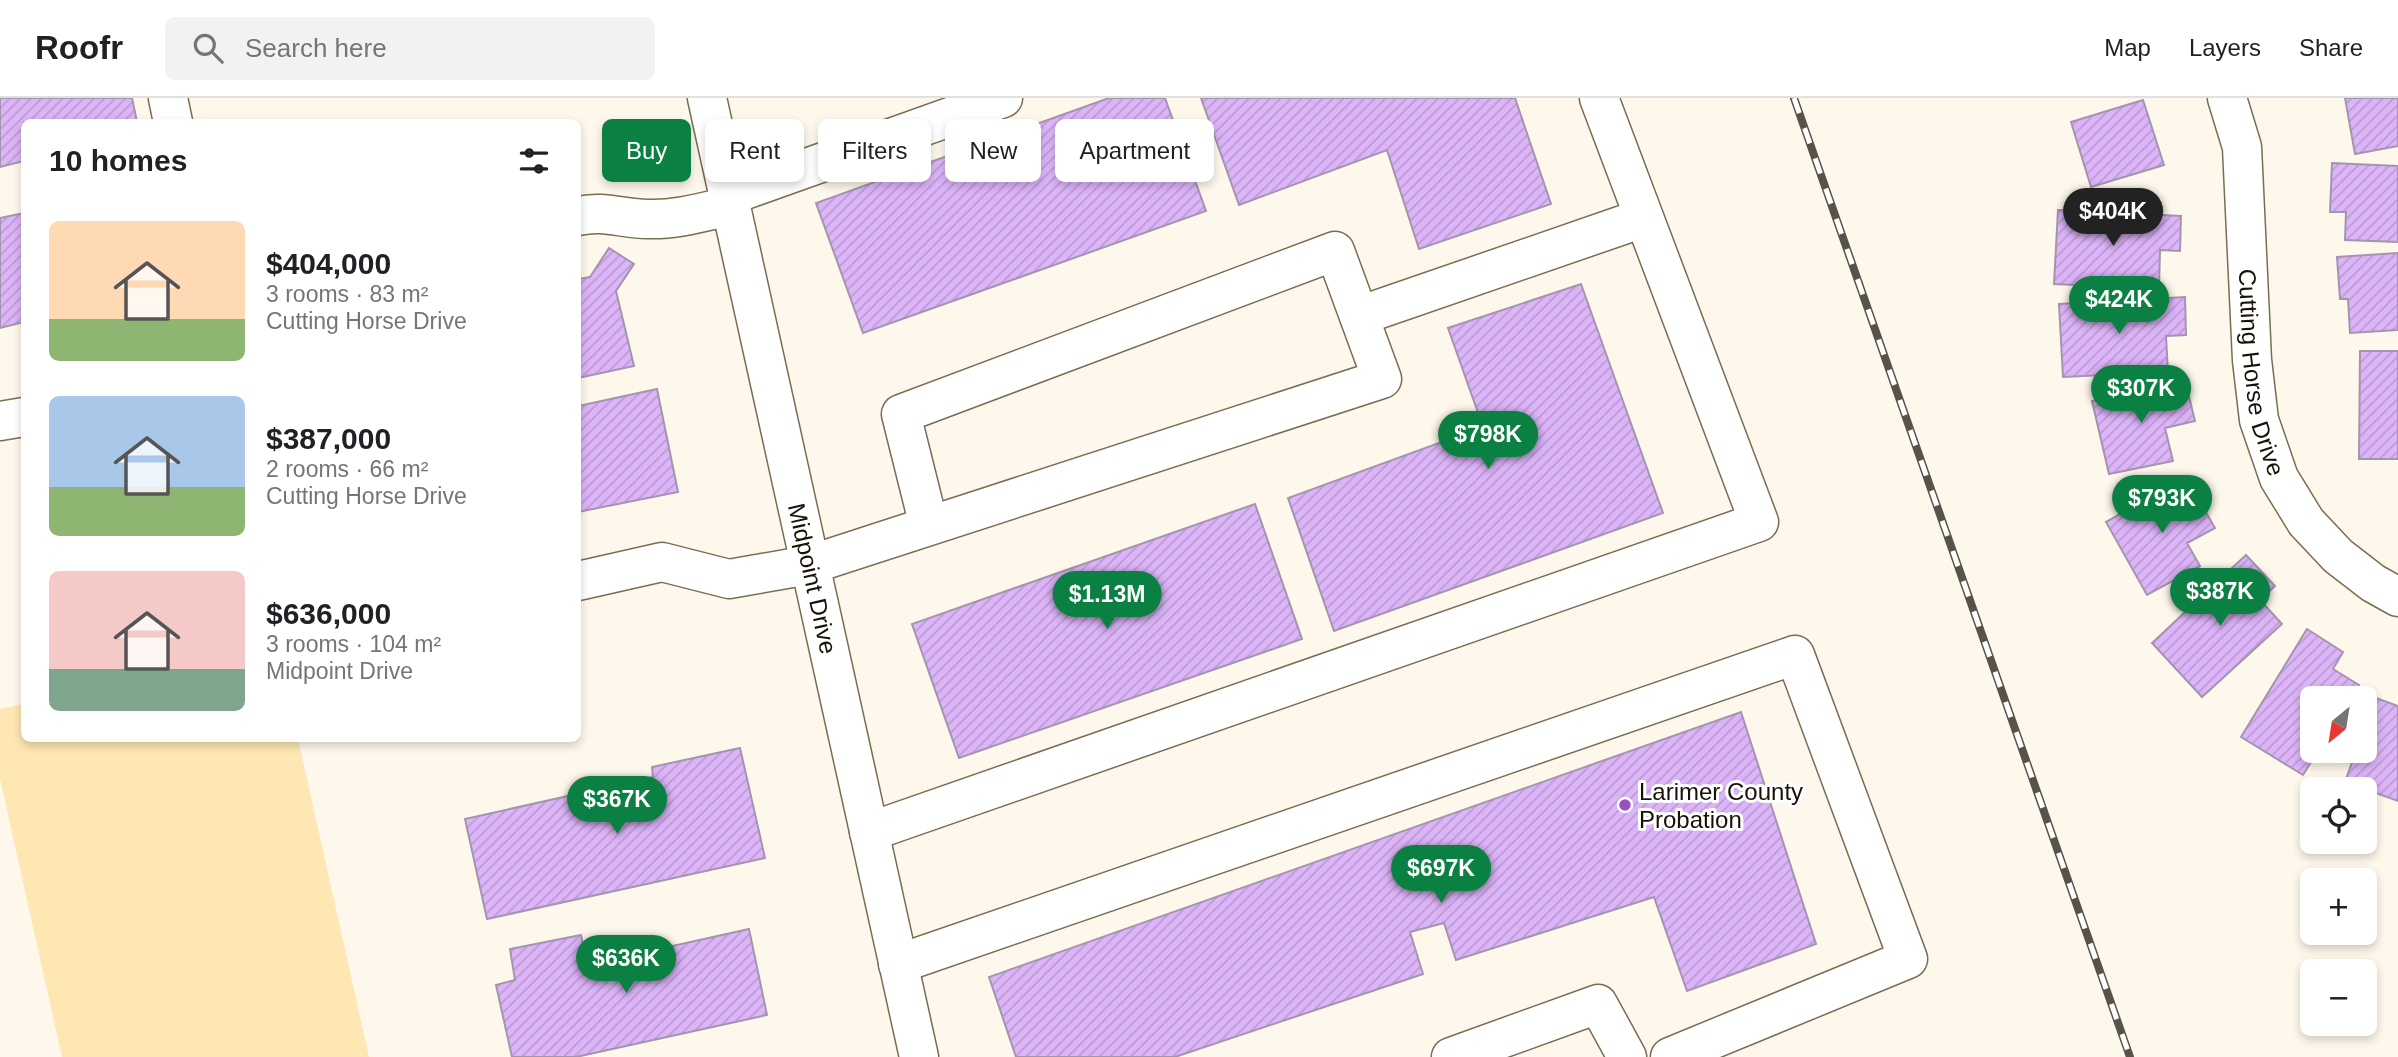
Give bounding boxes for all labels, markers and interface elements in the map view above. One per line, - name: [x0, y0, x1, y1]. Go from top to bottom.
- search box: [165, 17, 655, 80]
- text: Roofr: [35, 29, 123, 66]
- icon: search: [189, 29, 227, 67]
- text: Search here: [245, 33, 387, 63]
- text: Map: [2104, 34, 2151, 61]
- text: Layers: [2189, 34, 2261, 61]
- text: Share: [2299, 34, 2363, 61]
- chip: Buy: [602, 119, 691, 182]
- chip: Rent: [705, 119, 804, 182]
- chip: Filters: [818, 119, 931, 182]
- chip: New: [945, 119, 1041, 182]
- chip: Apartment: [1055, 119, 1214, 182]
- icon: filters: [515, 142, 553, 180]
- text: 10 homes: [49, 144, 187, 177]
- pin: $404K: [2064, 188, 2162, 248]
- text: $404K: [2079, 198, 2147, 224]
- text: $404,000: [266, 247, 391, 280]
- icon: home: [105, 249, 189, 333]
- street label: Cutting Horse Drive: [2234, 268, 2291, 479]
- pin: $424K: [2070, 276, 2168, 336]
- text: 3 rooms · 83 m²: [266, 281, 428, 307]
- text: $424K: [2085, 286, 2153, 312]
- text: Cutting Horse Drive: [266, 308, 467, 334]
- pin: $307K: [2092, 366, 2190, 425]
- text: $307K: [2107, 375, 2175, 401]
- pin: $798K: [1439, 412, 1537, 471]
- text: $798K: [1454, 421, 1522, 447]
- text: $387,000: [266, 422, 391, 455]
- icon: home: [105, 424, 189, 508]
- text: 2 rooms · 66 m²: [266, 456, 428, 482]
- pin: $793K: [2113, 476, 2211, 535]
- text: Cutting Horse Drive: [266, 483, 467, 509]
- text: $793K: [2128, 485, 2196, 511]
- street label: Midpoint Drive: [783, 501, 843, 656]
- pin: $387K: [2171, 568, 2269, 628]
- pin: $1.13M: [1050, 572, 1164, 631]
- text: $387K: [2186, 578, 2254, 604]
- text: $1.13M: [1069, 581, 1145, 607]
- text: $636,000: [266, 597, 391, 630]
- icon: home: [105, 599, 189, 683]
- text: 3 rooms · 104 m²: [266, 631, 441, 657]
- text: Midpoint Drive: [266, 658, 413, 684]
- north arrow: [2300, 686, 2376, 763]
- map controls: [2300, 686, 2377, 1036]
- pin: $367K: [568, 776, 666, 836]
- button: locate: [2300, 777, 2377, 854]
- place label: Larimer County Probation: [1639, 778, 1803, 833]
- text: $367K: [583, 786, 651, 812]
- marker: Larimer County Probation: [1617, 797, 1633, 813]
- pin: $697K: [1392, 846, 1490, 905]
- text: $697K: [1407, 855, 1475, 881]
- button: +: [2300, 868, 2377, 945]
- pin: $636K: [577, 936, 675, 995]
- text: $636K: [592, 945, 660, 971]
- button: −: [2300, 959, 2377, 1036]

